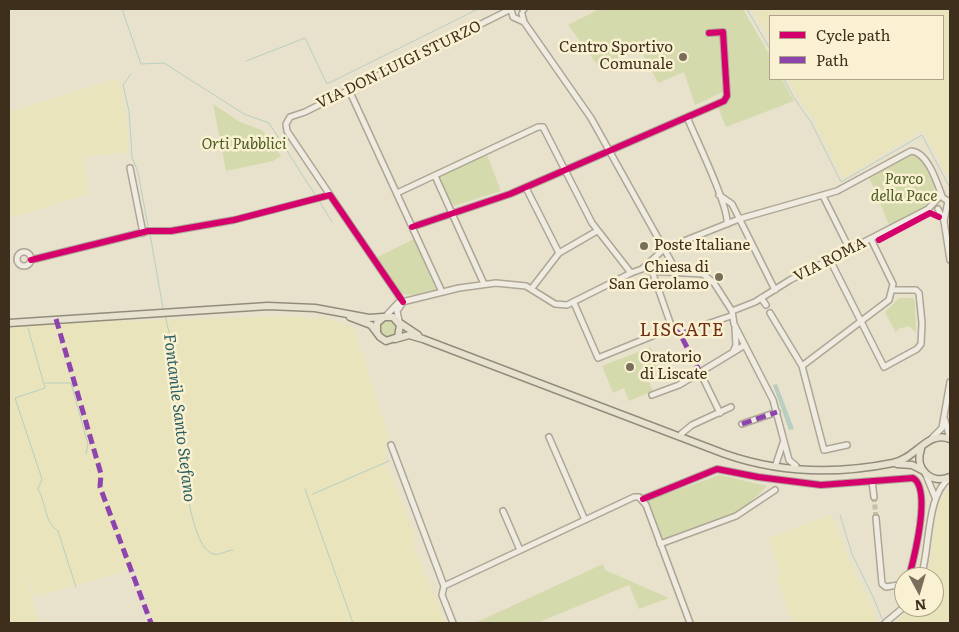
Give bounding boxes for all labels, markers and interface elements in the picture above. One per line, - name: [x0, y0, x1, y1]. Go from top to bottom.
- legend: [769, 15, 944, 80]
- street label: VIA DON LUIGI STURZO: [314, 17, 484, 113]
- text: Cycle path: [816, 23, 890, 46]
- place label: Centro Sportivo Comunale: [559, 39, 673, 74]
- text: Path: [816, 48, 849, 71]
- marker: Centro Sportivo Comunale: [677, 51, 689, 63]
- park label: Orti Pubblici: [201, 136, 287, 154]
- park label: Parco della Pace: [871, 171, 937, 206]
- street label: VIA ROMA: [791, 234, 869, 286]
- place label: Poste Italiane: [654, 237, 750, 255]
- marker: Poste Italiane: [638, 240, 650, 252]
- place label: Chiesa di San Gerolamo: [609, 259, 709, 294]
- marker: Chiesa di San Gerolamo: [713, 271, 725, 283]
- district label: LISCATE: [639, 320, 725, 342]
- water label: Fontanile Santo Stefano: [159, 333, 199, 503]
- place label: Oratorio di Liscate: [640, 349, 707, 384]
- marker: Oratorio di Liscate: [624, 361, 636, 373]
- north arrow: [894, 567, 944, 617]
- text: N: [914, 595, 927, 616]

